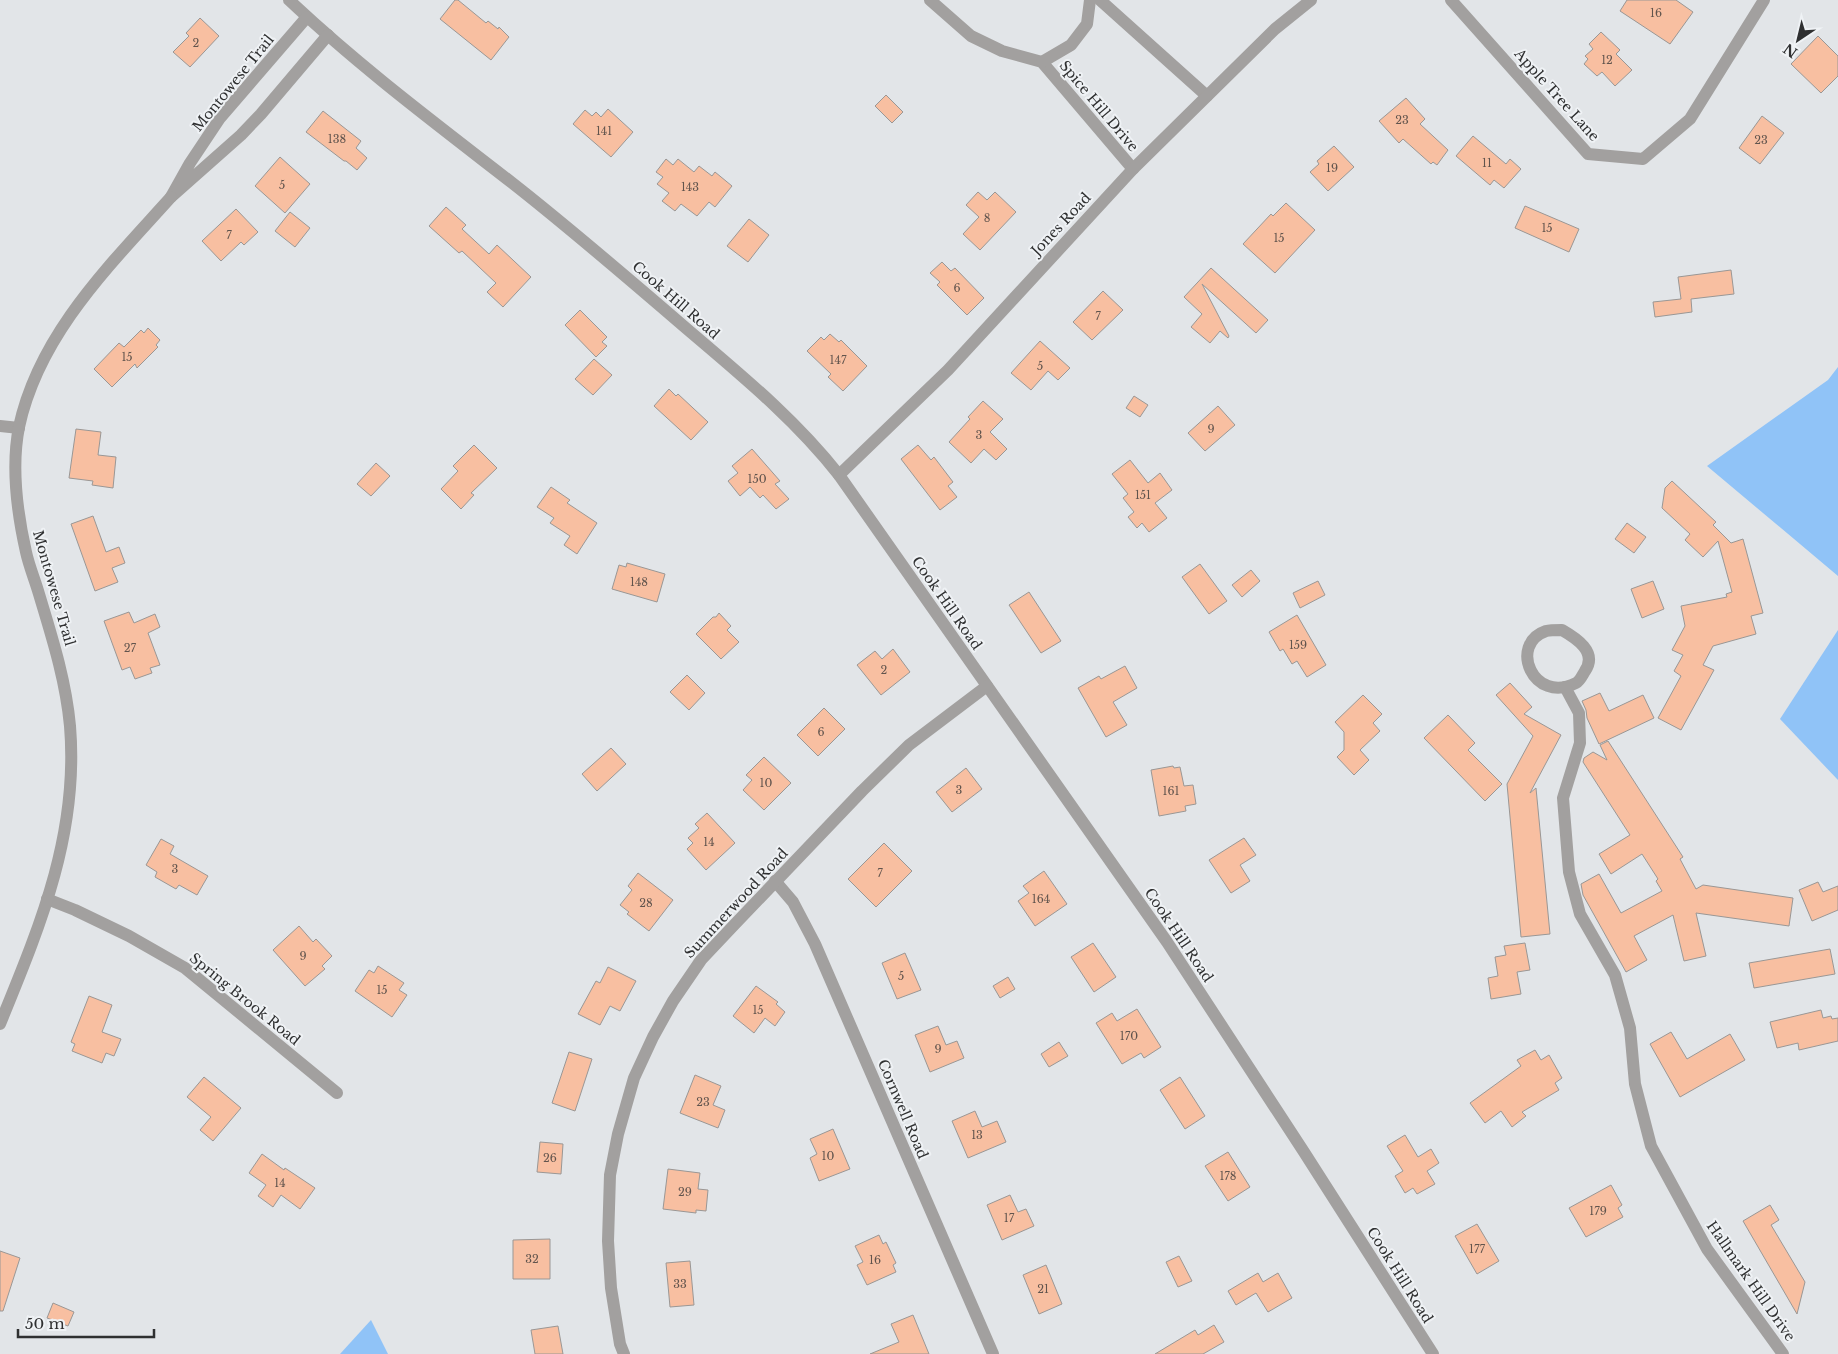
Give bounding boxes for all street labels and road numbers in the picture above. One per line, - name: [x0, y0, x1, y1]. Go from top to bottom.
- street label: Montowese Trail: [188, 31, 278, 135]
- street label: Apple Tree Lane: [1510, 44, 1603, 145]
- street label: Spice Hill Drive: [1056, 57, 1142, 155]
- street label: Jones Road: [1026, 188, 1095, 261]
- street label: Cook Hill Road: [629, 257, 724, 343]
- street label: Montowese Trail: [29, 528, 79, 648]
- street label: Cook Hill Road: [908, 553, 986, 654]
- street label: Summerwood Road: [680, 844, 792, 962]
- street label: Cook Hill Road: [1141, 884, 1218, 986]
- street label: Spring Brook Road: [186, 949, 304, 1049]
- street label: Cornwell Road: [874, 1056, 932, 1162]
- street label: Hallmark Hill Drive: [1703, 1217, 1799, 1345]
- street label: Cook Hill Road: [1363, 1224, 1437, 1327]

